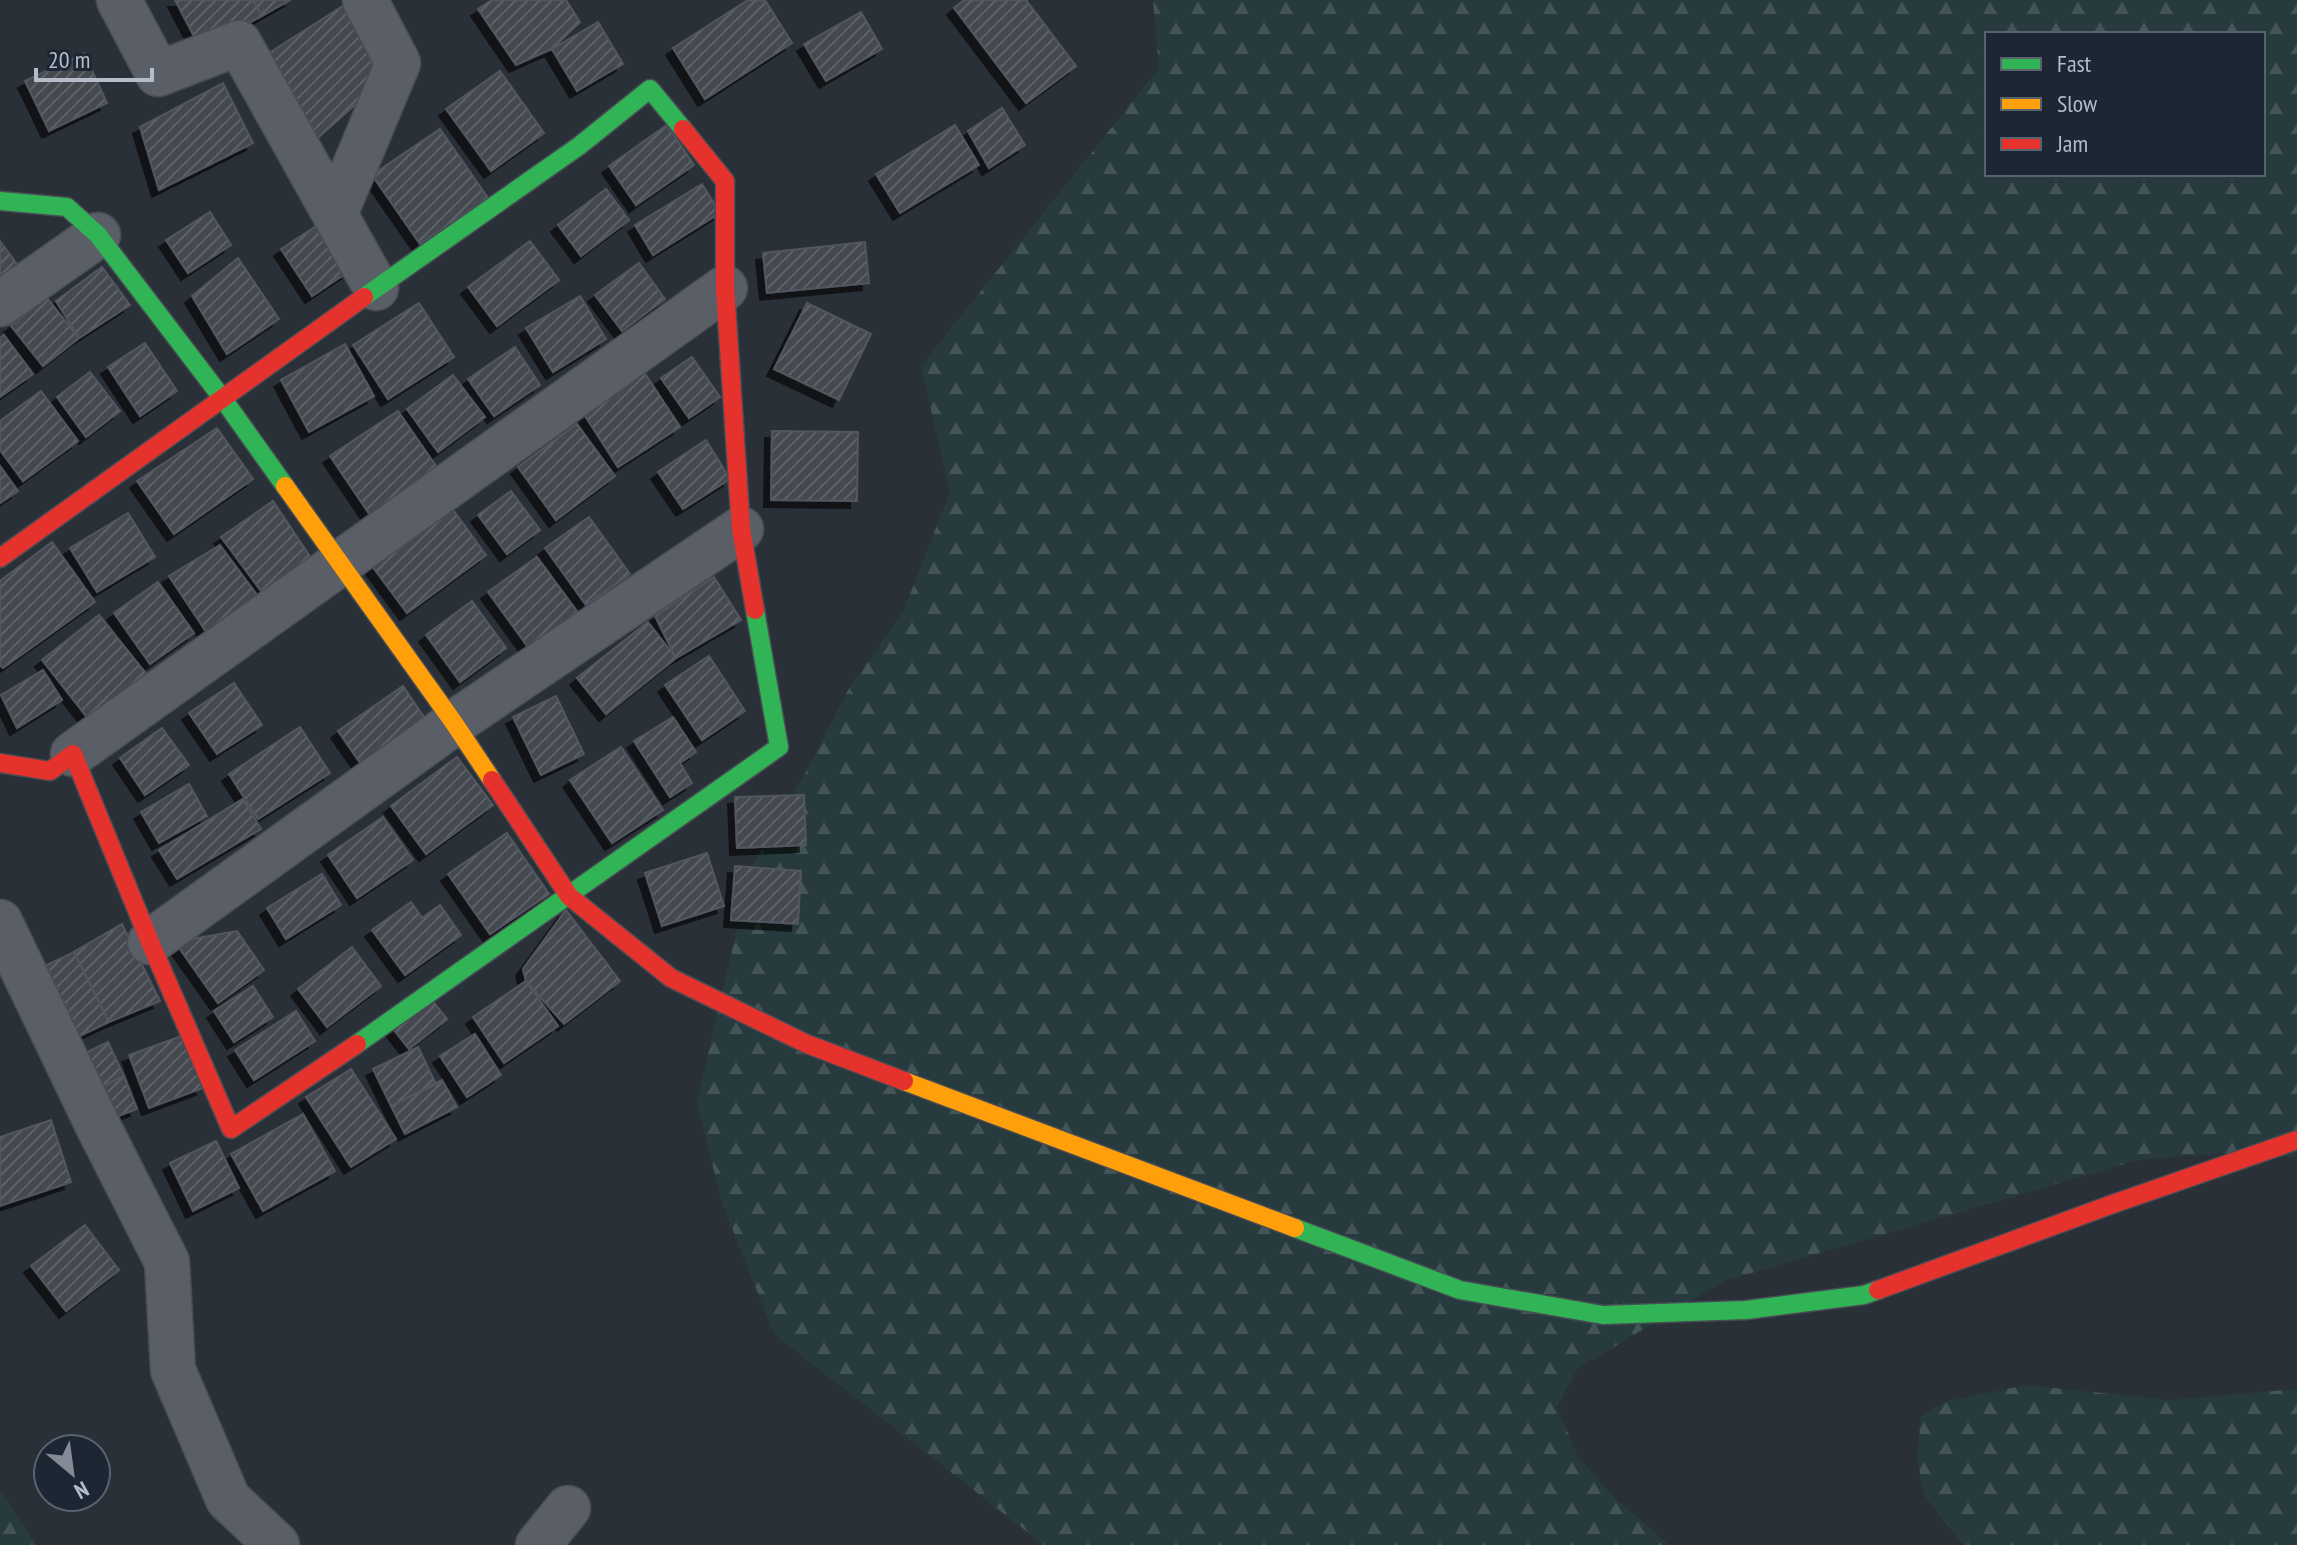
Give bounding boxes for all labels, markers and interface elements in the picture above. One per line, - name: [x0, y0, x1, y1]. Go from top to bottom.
- scale bar: [36, 32, 152, 82]
- legend: [1985, 32, 2265, 176]
- text: 20 m: [48, 44, 90, 75]
- text: Fast: [2057, 48, 2092, 79]
- text: Slow: [2057, 88, 2098, 119]
- text: Jam: [2056, 128, 2088, 159]
- north arrow: [32, 1433, 112, 1513]
- text: N: [70, 1475, 94, 1506]

